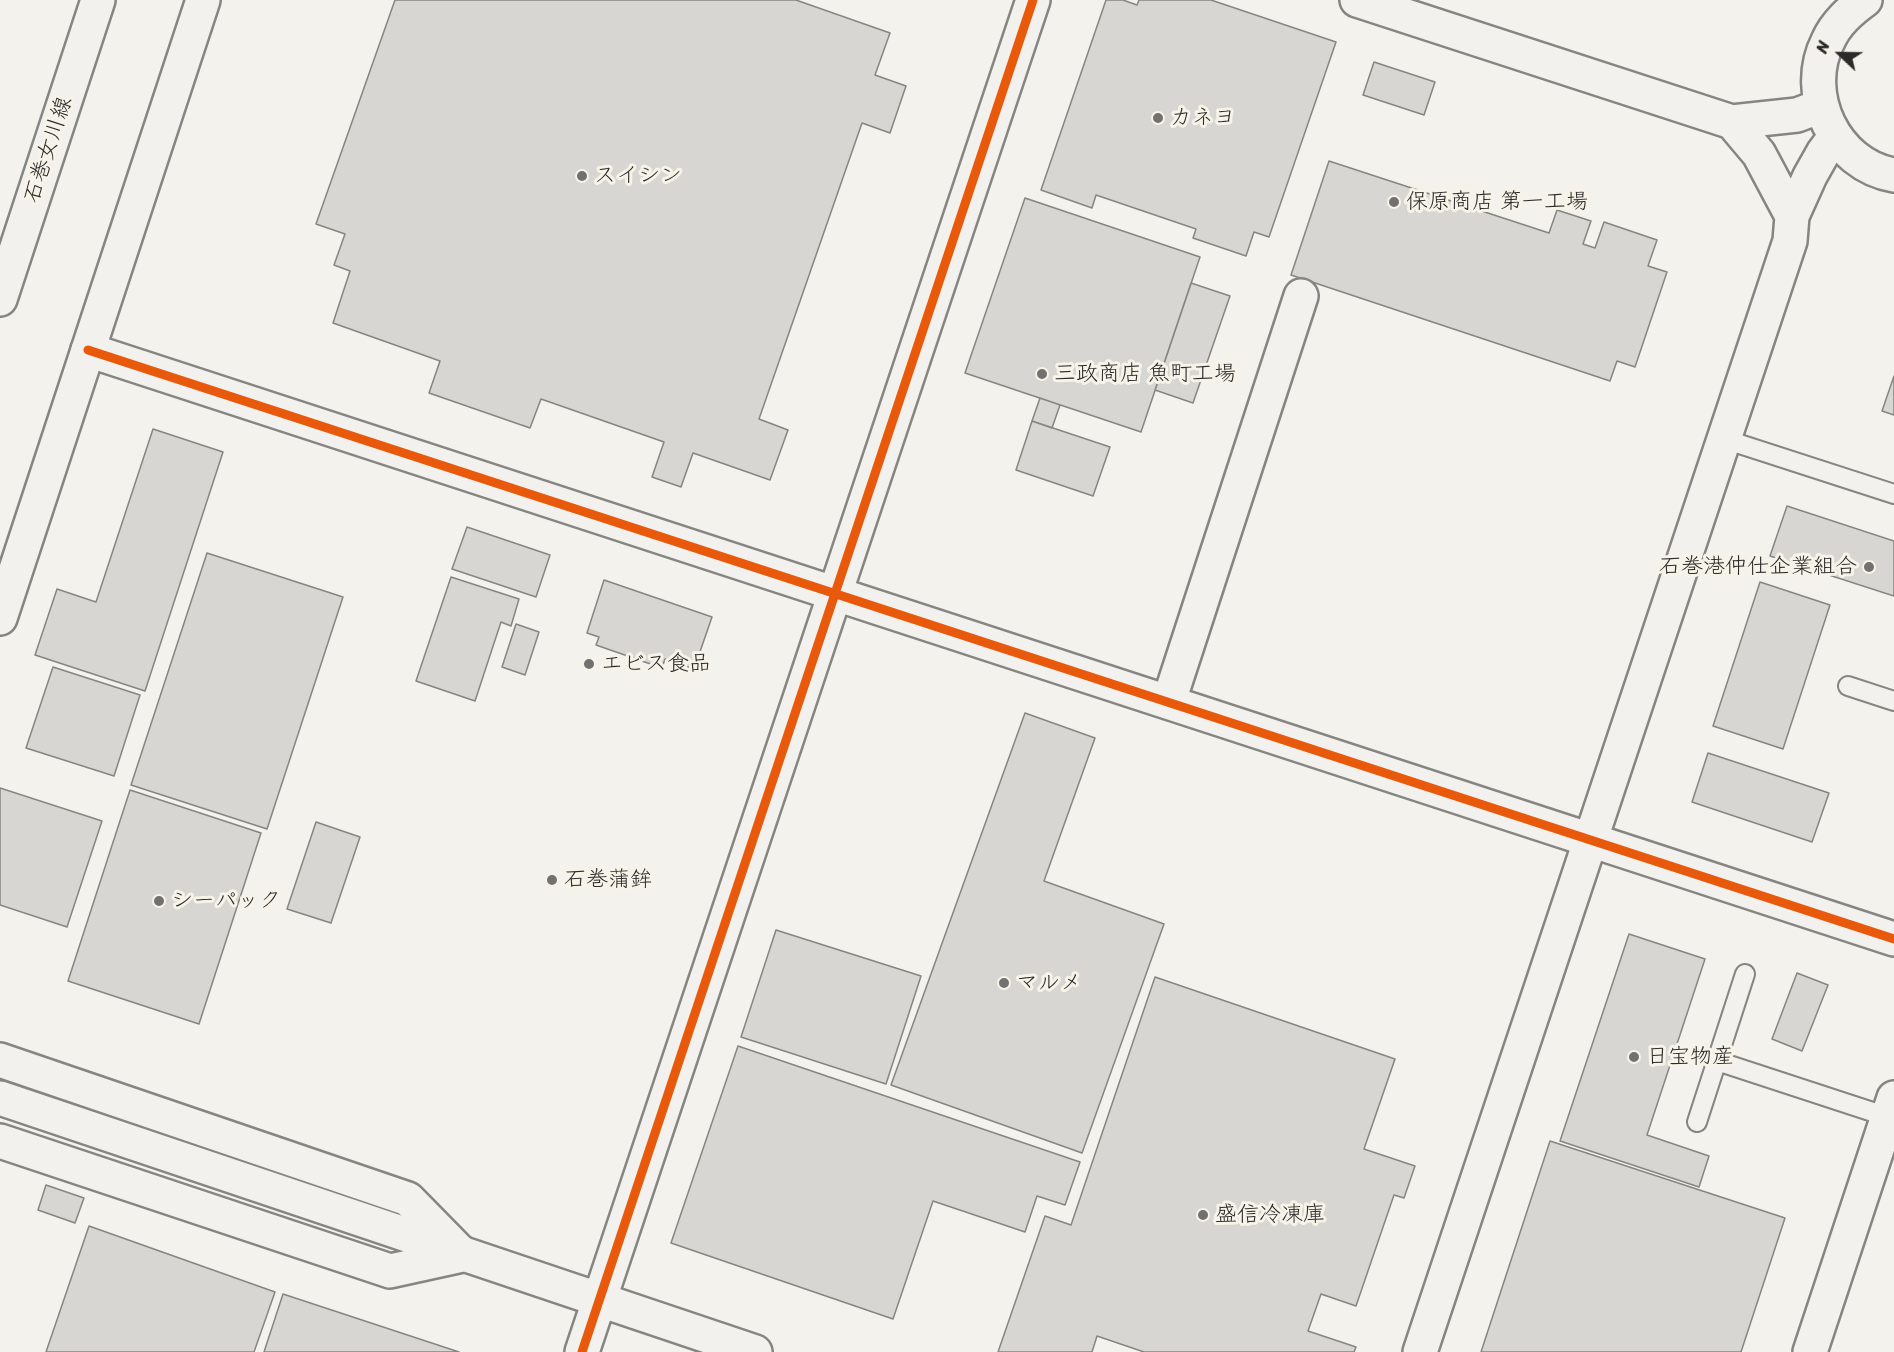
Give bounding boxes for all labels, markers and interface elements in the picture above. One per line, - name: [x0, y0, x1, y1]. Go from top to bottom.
- north arrow: [1810, 24, 1870, 84]
- text: N: [1807, 36, 1838, 58]
- street label: 石巻女川線: [19, 94, 79, 206]
- place label: カネヨ: [1170, 105, 1236, 131]
- marker: カネヨ: [1151, 111, 1165, 125]
- place label: スイシン: [594, 163, 682, 189]
- marker: スイシン: [575, 169, 589, 183]
- place label: 保原商店 第一工場: [1406, 189, 1588, 215]
- marker: 保原商店 第一工場: [1387, 195, 1401, 209]
- place label: 三政商店 魚町工場: [1054, 361, 1236, 387]
- marker: 三政商店 魚町工場: [1035, 367, 1049, 381]
- place label: 石巻港仲仕企業組合: [1659, 554, 1857, 580]
- marker: 石巻港仲仕企業組合: [1862, 560, 1876, 574]
- place label: エビス食品: [601, 651, 711, 677]
- marker: エビス食品: [582, 657, 596, 671]
- place label: 石巻蒲鉾: [564, 867, 652, 893]
- marker: 石巻蒲鉾: [545, 873, 559, 887]
- place label: シーパック: [171, 888, 281, 914]
- marker: シーパック: [152, 894, 166, 908]
- place label: マルメ: [1016, 970, 1082, 996]
- marker: マルメ: [997, 976, 1011, 990]
- place label: 日宝物産: [1646, 1044, 1734, 1070]
- marker: 日宝物産: [1627, 1050, 1641, 1064]
- place label: 盛信冷凍庫: [1215, 1202, 1325, 1228]
- marker: 盛信冷凍庫: [1196, 1208, 1210, 1222]

